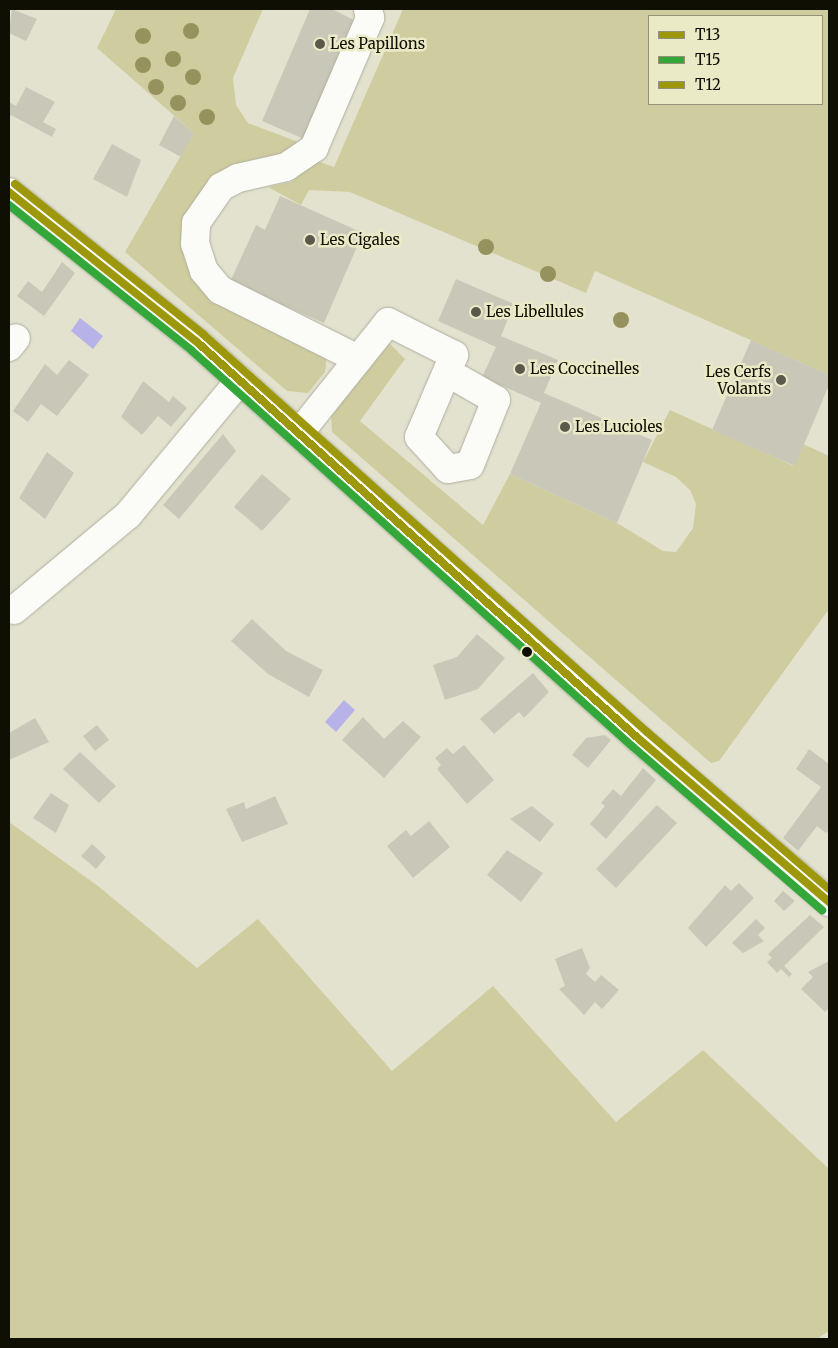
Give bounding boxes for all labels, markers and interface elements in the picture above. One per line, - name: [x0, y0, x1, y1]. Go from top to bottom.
- legend: [648, 15, 823, 105]
- text: T13: [695, 25, 720, 44]
- place label: Les Papillons: [330, 35, 425, 53]
- marker: Les Papillons: [314, 38, 326, 50]
- text: T15: [695, 50, 721, 69]
- text: T12: [695, 75, 721, 94]
- place label: Les Cigales: [320, 231, 400, 249]
- marker: Les Cigales: [304, 234, 316, 246]
- place label: Les Libellules: [486, 303, 584, 321]
- marker: Les Libellules: [470, 306, 482, 318]
- place label: Les Coccinelles: [530, 360, 639, 378]
- place label: Les Cerfs Volants: [705, 362, 771, 397]
- marker: Les Coccinelles: [514, 363, 526, 375]
- marker: Les Cerfs Volants: [775, 374, 787, 386]
- place label: Les Lucioles: [575, 418, 663, 436]
- marker: Les Lucioles: [559, 421, 571, 433]
- unlabelled marker: [522, 647, 532, 657]

